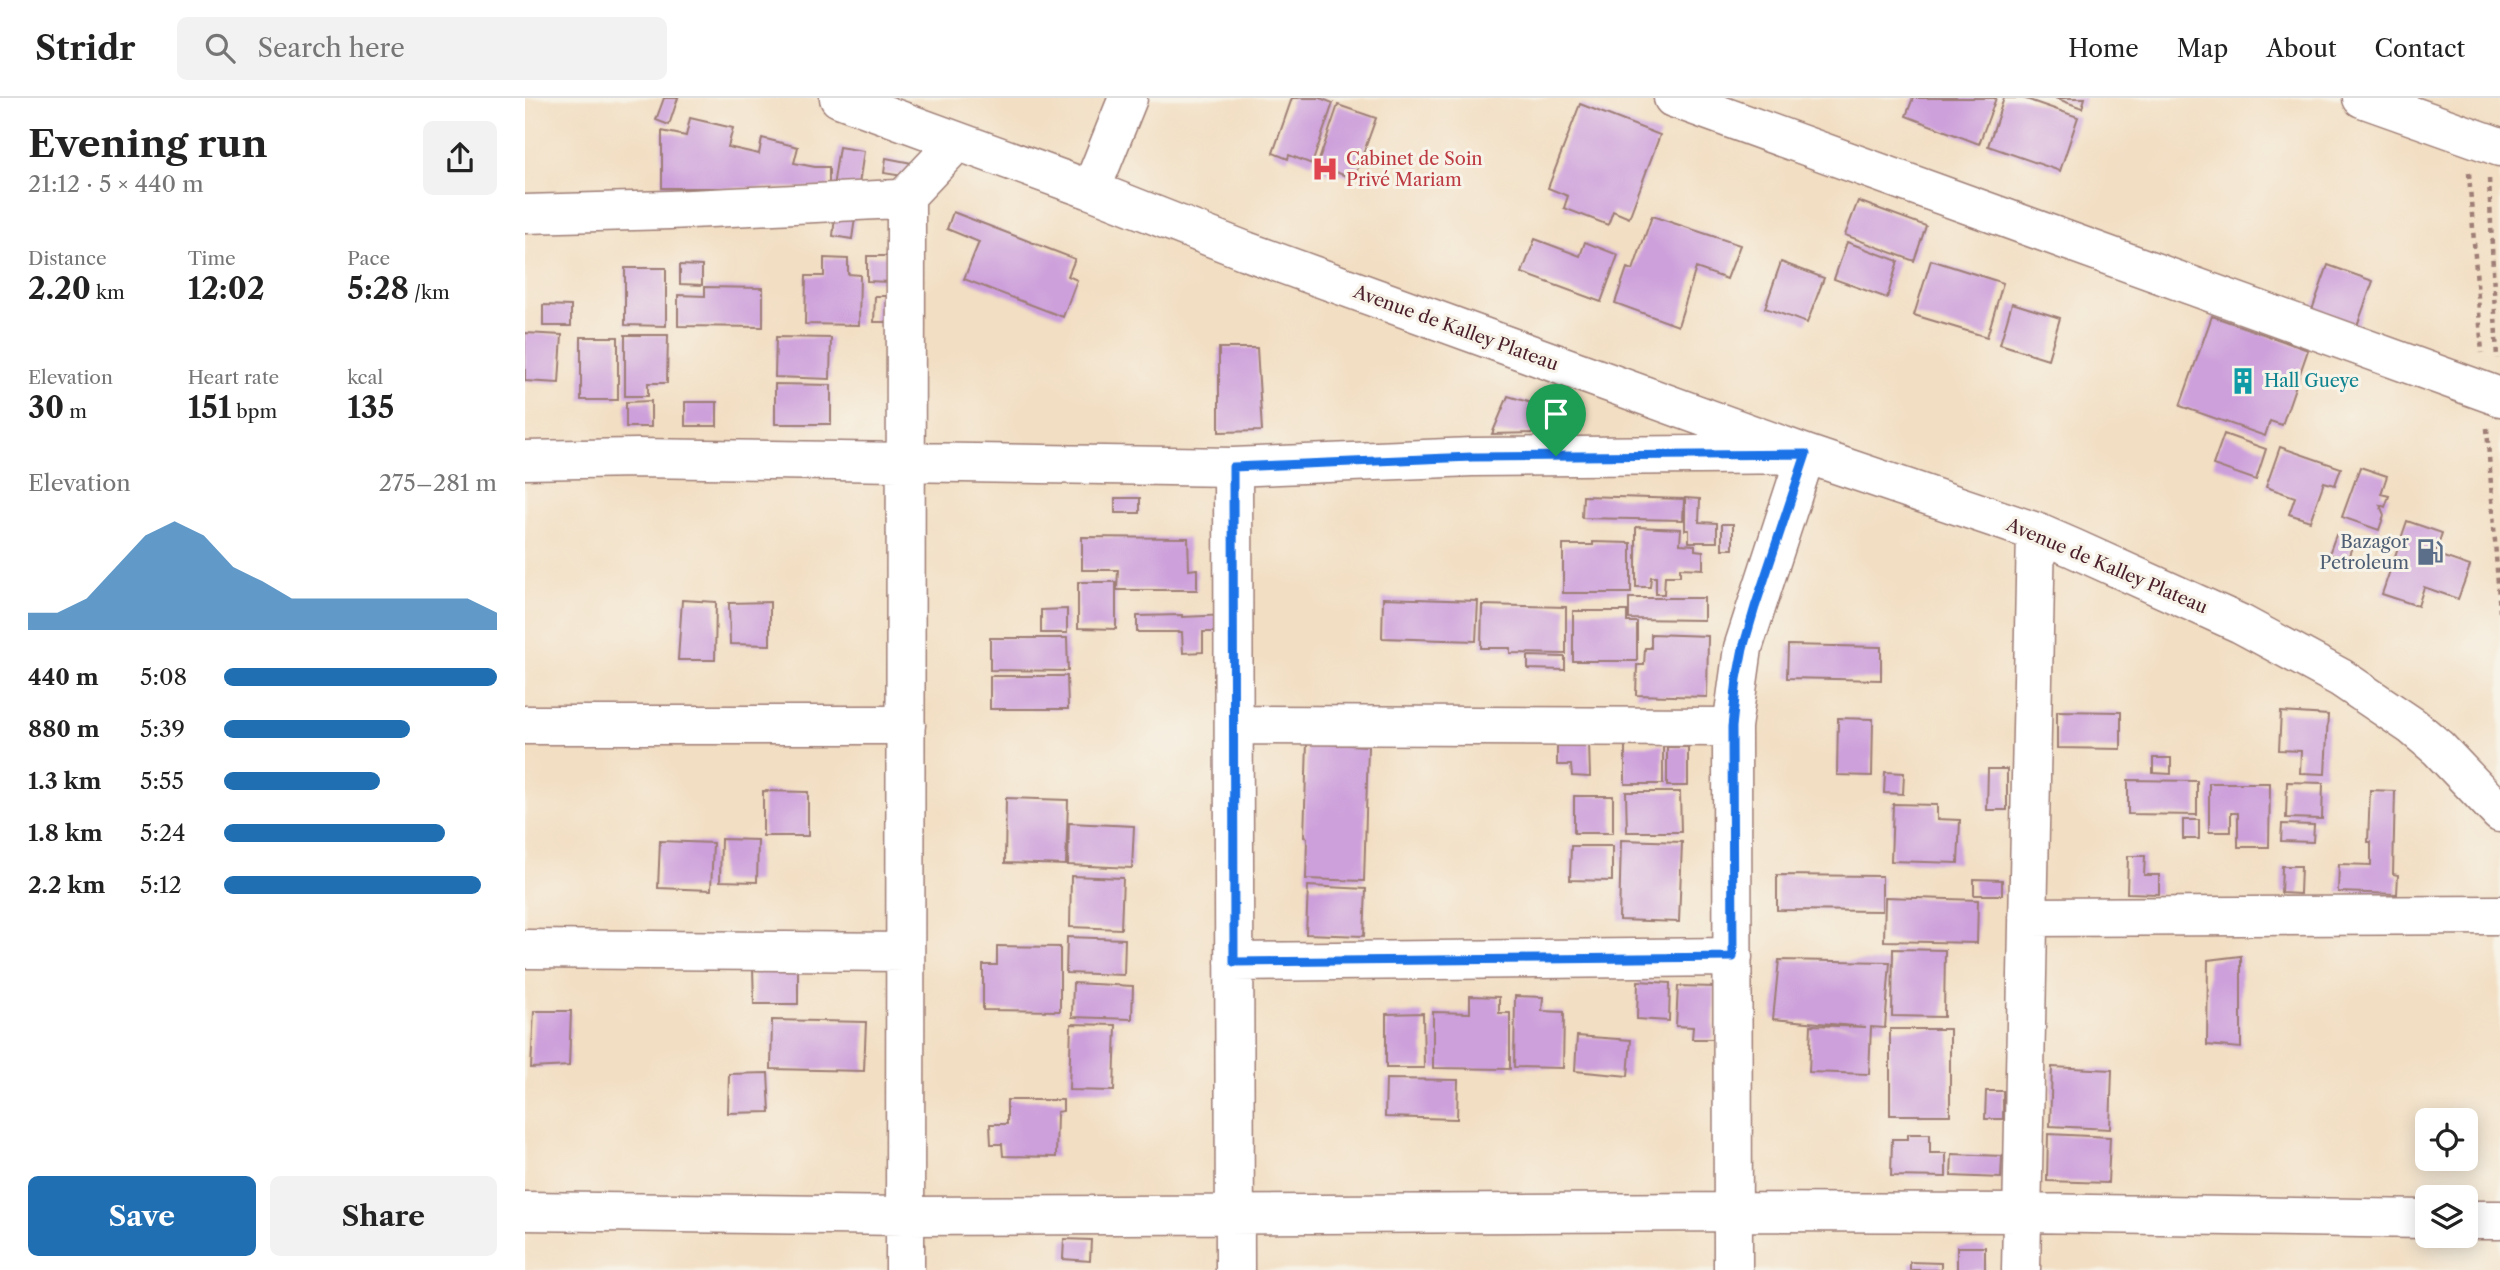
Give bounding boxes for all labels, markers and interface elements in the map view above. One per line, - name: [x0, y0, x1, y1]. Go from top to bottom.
- search box: [177, 17, 667, 80]
- text: Stridr: [35, 28, 135, 69]
- icon: search: [201, 29, 239, 67]
- text: Search here: [257, 32, 405, 64]
- text: Home: [2068, 34, 2139, 63]
- text: Map: [2177, 34, 2228, 63]
- text: About: [2266, 34, 2337, 63]
- text: Contact: [2375, 34, 2465, 63]
- text: Evening run: [28, 120, 268, 167]
- button: share: [423, 121, 497, 195]
- place label: Cabinet de Soin Privé Mariam: [1346, 148, 1483, 191]
- hospital icon: Cabinet de Soin Privé Mariam: [1310, 154, 1340, 184]
- text: 21:12 · 5 × 440 m: [28, 170, 204, 198]
- text: Distance: [28, 247, 107, 270]
- text: Time: [188, 247, 236, 270]
- text: Pace: [347, 247, 390, 270]
- text: 2.20: [28, 270, 91, 307]
- text: 12:02: [188, 270, 265, 307]
- text: 5:28: [347, 270, 409, 307]
- street label: Avenue de Kalley Plateau: [1350, 280, 1562, 375]
- text: km: [91, 281, 125, 304]
- text: /km: [409, 281, 450, 304]
- text: Elevation: [28, 366, 113, 389]
- text: Heart rate: [188, 366, 279, 389]
- text: kcal: [347, 366, 383, 389]
- building icon: Hall Gueye: [2228, 366, 2258, 396]
- place label: Hall Gueye: [2264, 370, 2359, 392]
- pin: [1526, 384, 1586, 456]
- text: 30: [28, 389, 64, 426]
- text: 151: [188, 389, 231, 426]
- text: 135: [347, 389, 394, 426]
- icon: arrive: [1537, 395, 1575, 433]
- text: m: [64, 400, 87, 423]
- text: bpm: [231, 400, 277, 423]
- text: Elevation: [28, 469, 131, 497]
- text: 275–281 m: [379, 469, 497, 497]
- street label: Avenue de Kalley Plateau: [2002, 513, 2211, 618]
- place label: Bazagor Petroleum: [2319, 531, 2409, 574]
- fuel station icon: Bazagor Petroleum: [2415, 537, 2445, 567]
- text: 440 m: [28, 663, 99, 691]
- text: 5:08: [140, 663, 187, 691]
- text: 880 m: [28, 715, 100, 743]
- text: 5:39: [140, 715, 185, 743]
- text: 1.3 km: [28, 767, 102, 795]
- text: 5:55: [140, 767, 184, 795]
- text: 1.8 km: [28, 819, 103, 847]
- text: 5:24: [140, 819, 185, 847]
- text: 2.2 km: [28, 871, 105, 899]
- text: 5:12: [140, 871, 182, 899]
- map controls: [2415, 1108, 2478, 1248]
- button: locate: [2415, 1108, 2478, 1171]
- button: Save: [28, 1176, 256, 1256]
- button: Share: [270, 1176, 497, 1256]
- button: layers: [2415, 1185, 2478, 1248]

